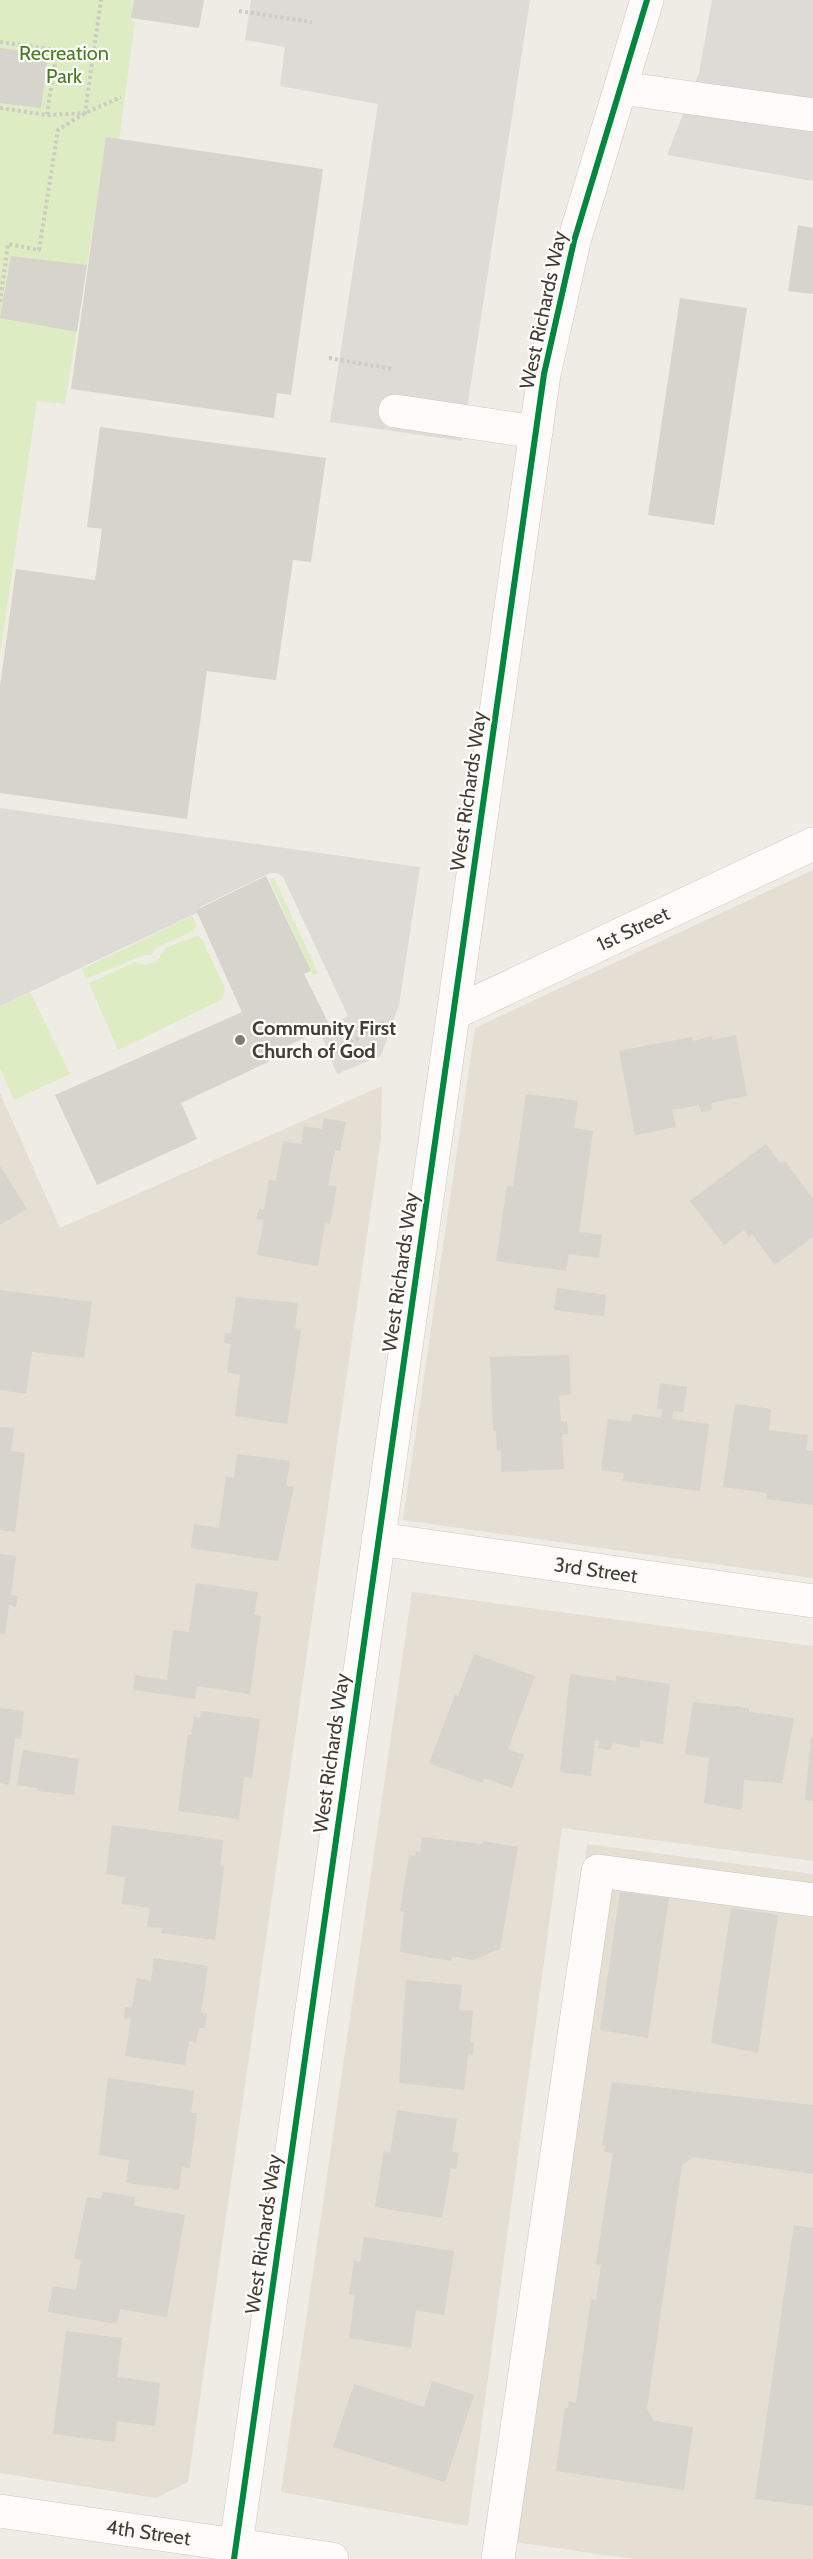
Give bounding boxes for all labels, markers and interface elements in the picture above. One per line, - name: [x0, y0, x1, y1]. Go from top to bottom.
- park label: Recreation Park: [19, 41, 109, 88]
- street label: West Richards Way: [515, 229, 571, 391]
- street label: West Richards Way: [445, 710, 491, 872]
- street label: 1st Street: [593, 901, 674, 956]
- place label: Community First Church of God: [252, 1016, 396, 1063]
- marker: Community First Church of God: [233, 1033, 247, 1047]
- street label: West Richards Way: [377, 1191, 423, 1353]
- street label: 3rd Street: [553, 1552, 639, 1588]
- street label: West Richards Way: [308, 1672, 354, 1834]
- street label: West Richards Way: [240, 2153, 286, 2315]
- street label: 4th Street: [105, 2514, 193, 2550]

